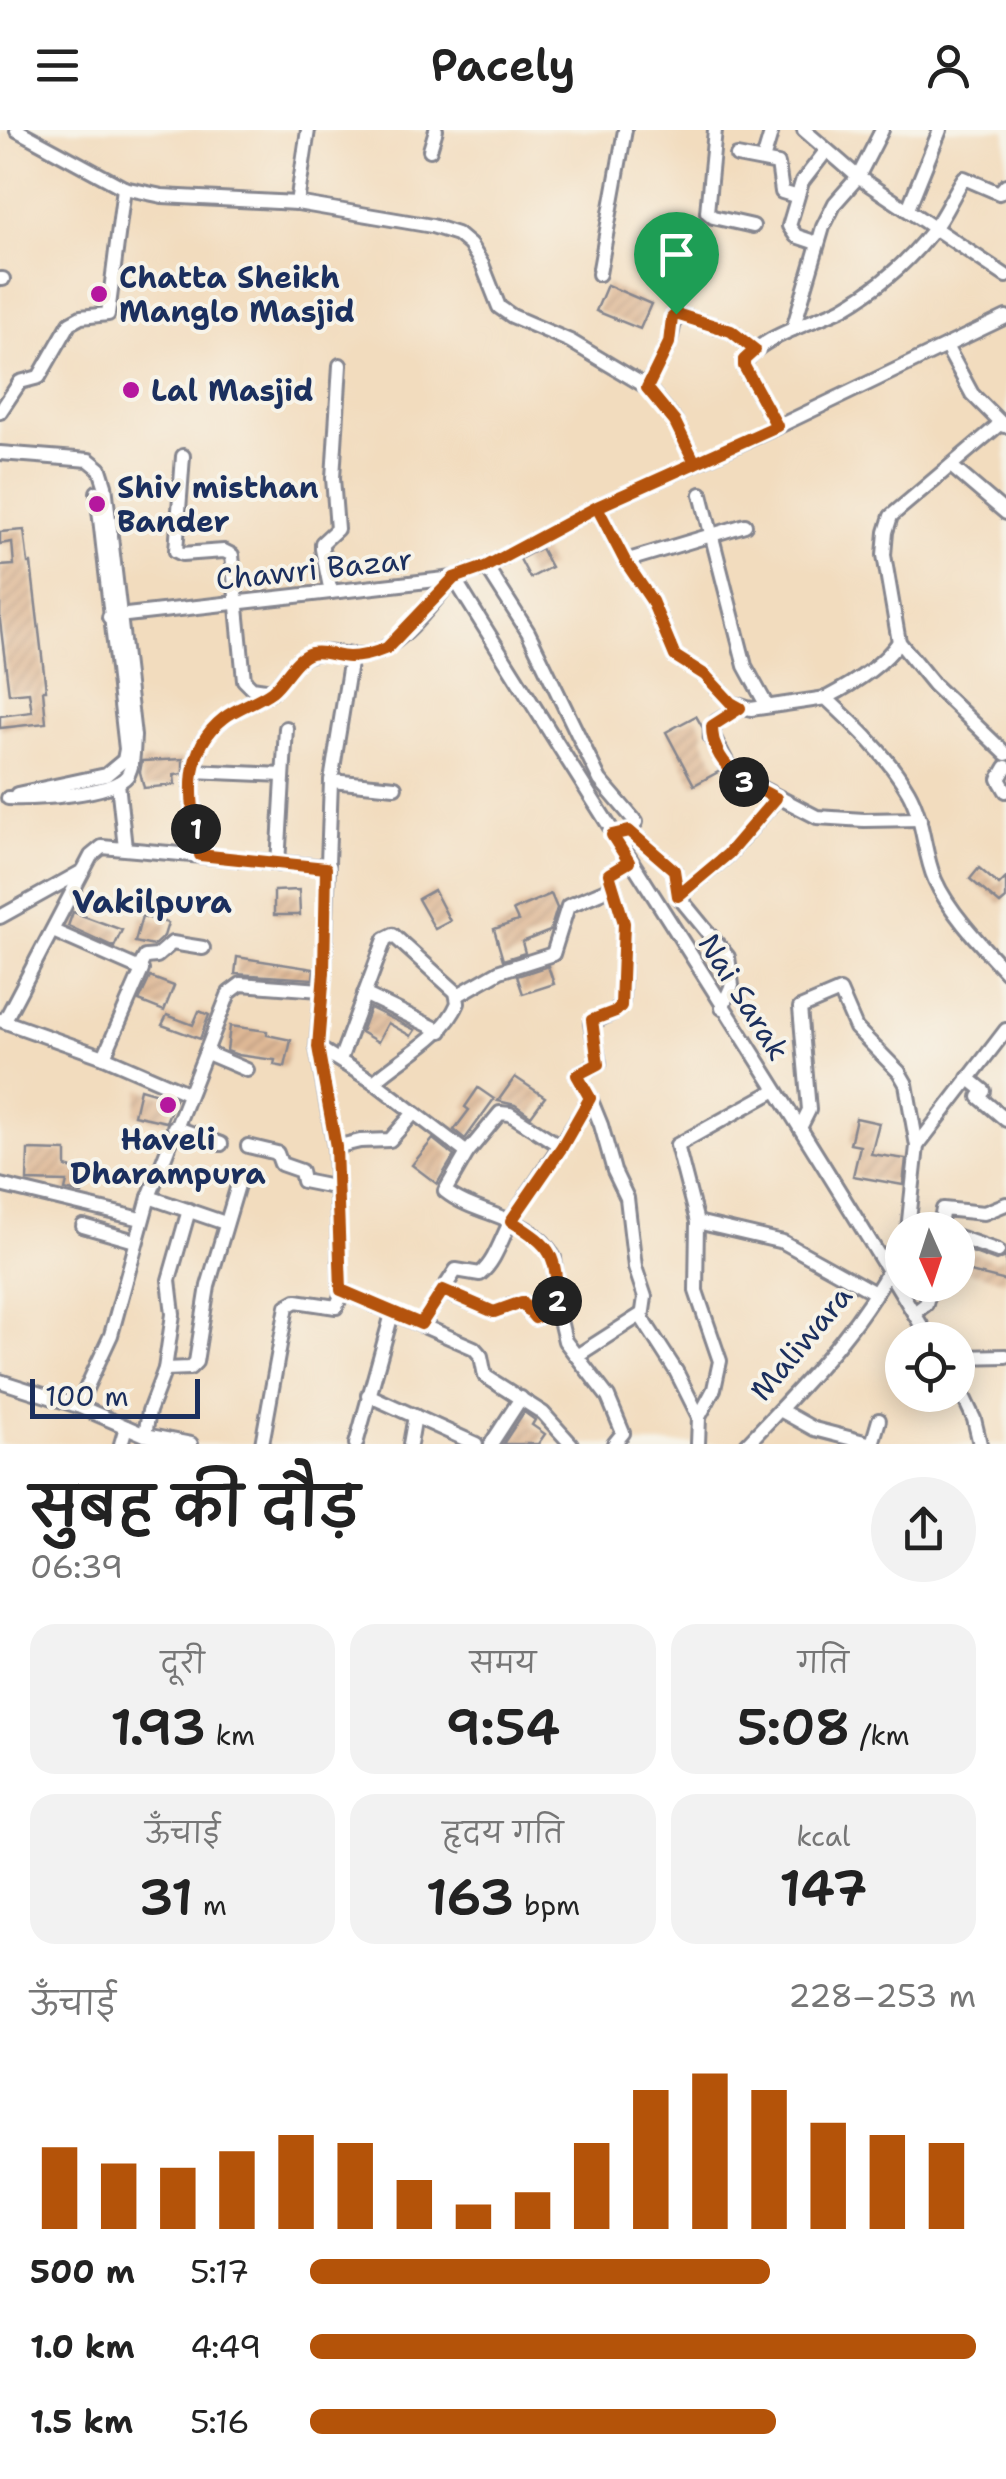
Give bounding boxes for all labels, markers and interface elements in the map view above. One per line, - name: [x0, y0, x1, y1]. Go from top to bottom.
- text: Pacely: [431, 35, 575, 95]
- icon: menu: [30, 38, 85, 93]
- icon: person: [921, 38, 976, 93]
- pin: [634, 212, 719, 315]
- icon: arrive: [649, 227, 704, 282]
- place label: Chatta Sheikh Manglo Masjid: [119, 257, 355, 332]
- marker: Chatta Sheikh Manglo Masjid: [88, 283, 110, 305]
- place label: Lal Masjid: [151, 370, 314, 411]
- marker: Lal Masjid: [120, 379, 142, 401]
- place label: Shiv misthan Bander: [117, 467, 319, 542]
- marker: Shiv misthan Bander: [86, 493, 108, 515]
- street label: Chawri Bazar: [214, 538, 414, 600]
- pin: 3: [719, 757, 769, 807]
- text: 3: [734, 763, 754, 801]
- pin: 1: [171, 804, 221, 854]
- text: 1: [190, 810, 202, 848]
- district label: Vakilpura: [72, 880, 232, 923]
- street label: Nai Sarak: [689, 926, 799, 1068]
- marker: Haveli Dharampura: [157, 1094, 179, 1116]
- place label: Haveli Dharampura: [70, 1119, 266, 1194]
- north arrow: [885, 1212, 975, 1302]
- map controls: [885, 1212, 975, 1412]
- pin: 2: [532, 1276, 582, 1326]
- street label: Maliwara: [741, 1276, 862, 1409]
- text: 2: [547, 1282, 567, 1320]
- button: locate: [885, 1322, 975, 1412]
- scale bar: [30, 1374, 200, 1418]
- text: 100 m: [45, 1377, 129, 1415]
- text: सुबह की दौड़: [30, 1470, 359, 1544]
- button: share: [871, 1477, 976, 1582]
- text: 06:39: [30, 1545, 123, 1588]
- text: दूरी: [161, 1644, 205, 1682]
- text: समय: [470, 1644, 536, 1682]
- text: गति: [798, 1644, 849, 1682]
- text: 1.93: [110, 1694, 206, 1761]
- text: 9:54: [446, 1694, 560, 1761]
- text: 5:08: [737, 1694, 850, 1761]
- text: km: [206, 1716, 255, 1754]
- text: /km: [850, 1716, 910, 1754]
- text: ऊँचाई: [145, 1814, 220, 1852]
- text: हृदय गति: [442, 1814, 564, 1852]
- text: kcal: [796, 1817, 851, 1855]
- text: 147: [779, 1855, 867, 1922]
- text: 31: [138, 1864, 193, 1931]
- text: 163: [426, 1864, 514, 1931]
- text: m: [193, 1886, 227, 1924]
- text: bpm: [514, 1886, 580, 1924]
- text: 228–253 m: [788, 1974, 976, 2017]
- text: ऊँचाई: [30, 1982, 116, 2025]
- text: 500 m: [30, 2250, 135, 2293]
- text: 5:17: [190, 2250, 249, 2293]
- text: 1.0 km: [30, 2325, 135, 2368]
- text: 4:49: [190, 2325, 261, 2368]
- text: 1.5 km: [30, 2400, 133, 2443]
- text: 5:16: [190, 2400, 250, 2443]

